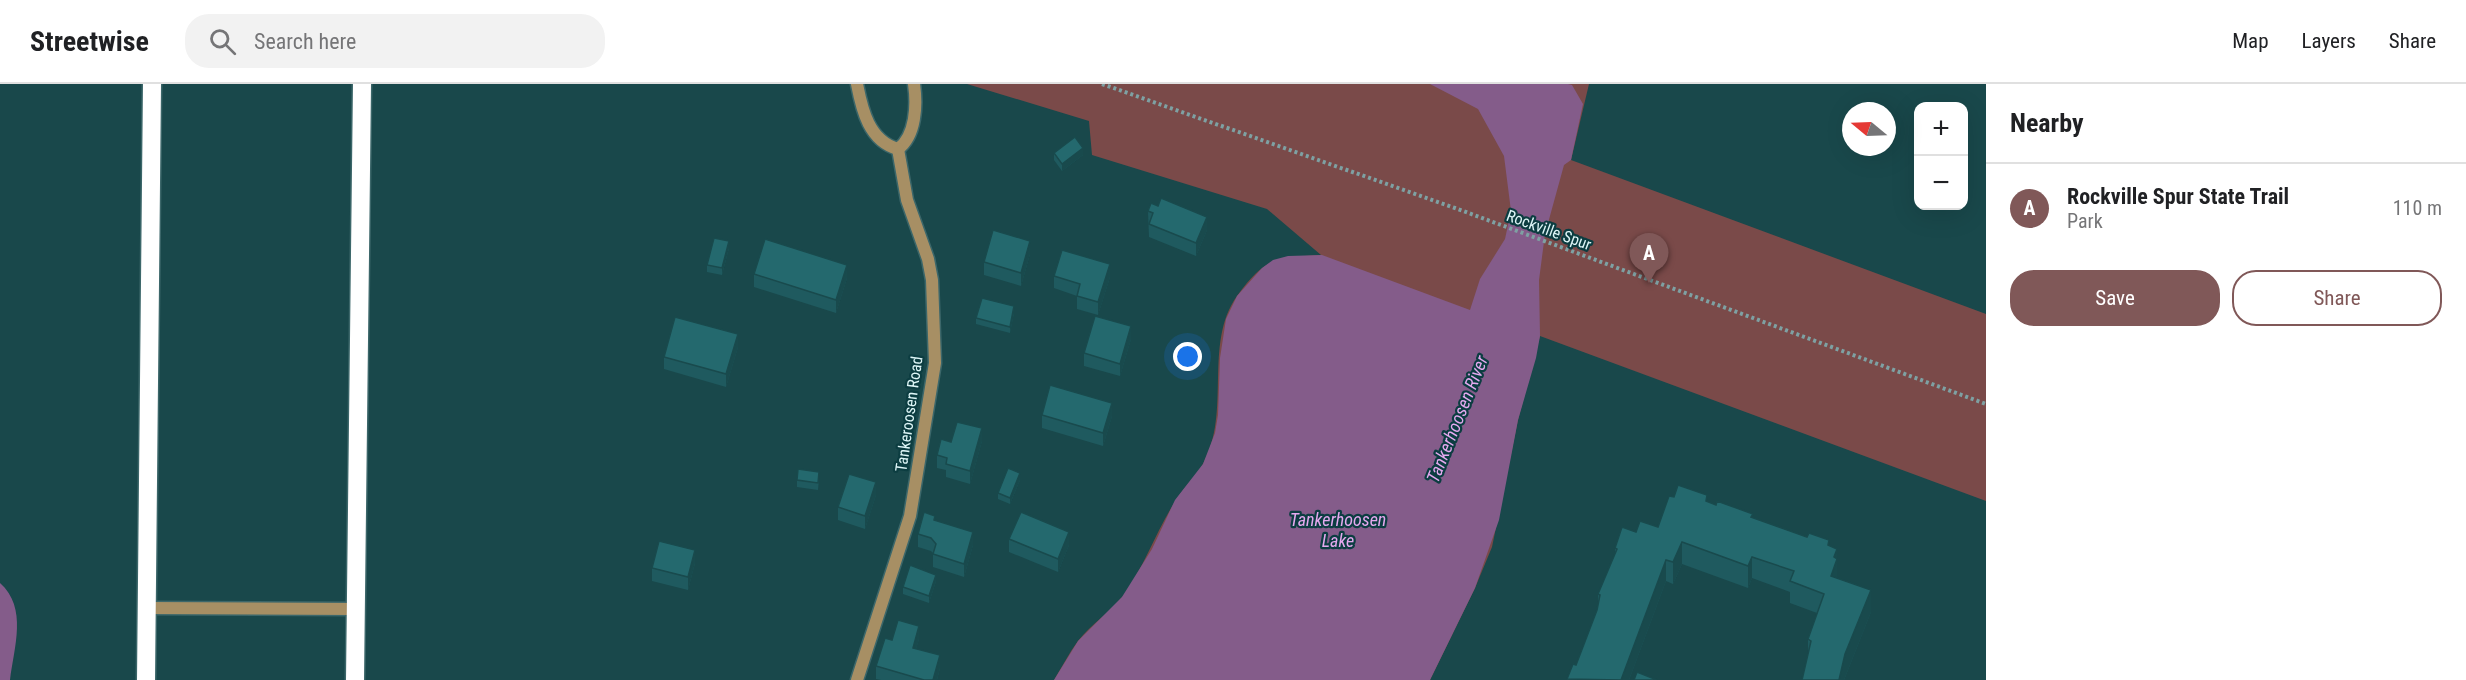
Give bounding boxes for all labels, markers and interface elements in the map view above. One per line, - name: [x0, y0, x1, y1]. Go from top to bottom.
- search box: [185, 14, 605, 68]
- text: Streetwise: [30, 25, 149, 58]
- icon: search: [206, 25, 239, 58]
- text: Search here: [254, 29, 356, 54]
- text: Map: [2232, 29, 2269, 53]
- text: Layers: [2302, 29, 2356, 53]
- text: Share: [2389, 29, 2436, 53]
- north arrow: [1842, 102, 1896, 156]
- map controls: [1914, 102, 1968, 210]
- button: +: [1914, 102, 1968, 156]
- text: Nearby: [2010, 108, 2084, 138]
- button: −: [1914, 156, 1968, 210]
- text: Rockville Spur State Trail: [2067, 184, 2289, 209]
- text: A: [2024, 196, 2035, 220]
- text: 110 m: [2393, 196, 2442, 220]
- street label: Rockville Spur: [1504, 206, 1594, 254]
- text: Park: [2067, 209, 2103, 233]
- pin: A: [1630, 234, 1668, 283]
- button: Save: [2010, 270, 2220, 326]
- button: Share: [2232, 270, 2442, 326]
- your location: [1173, 342, 1202, 371]
- water label: Tankerhoosen River: [1422, 352, 1492, 485]
- street label: Tankeroosen Road: [891, 355, 927, 473]
- water label: Tankerhoosen Lake: [1290, 509, 1386, 551]

